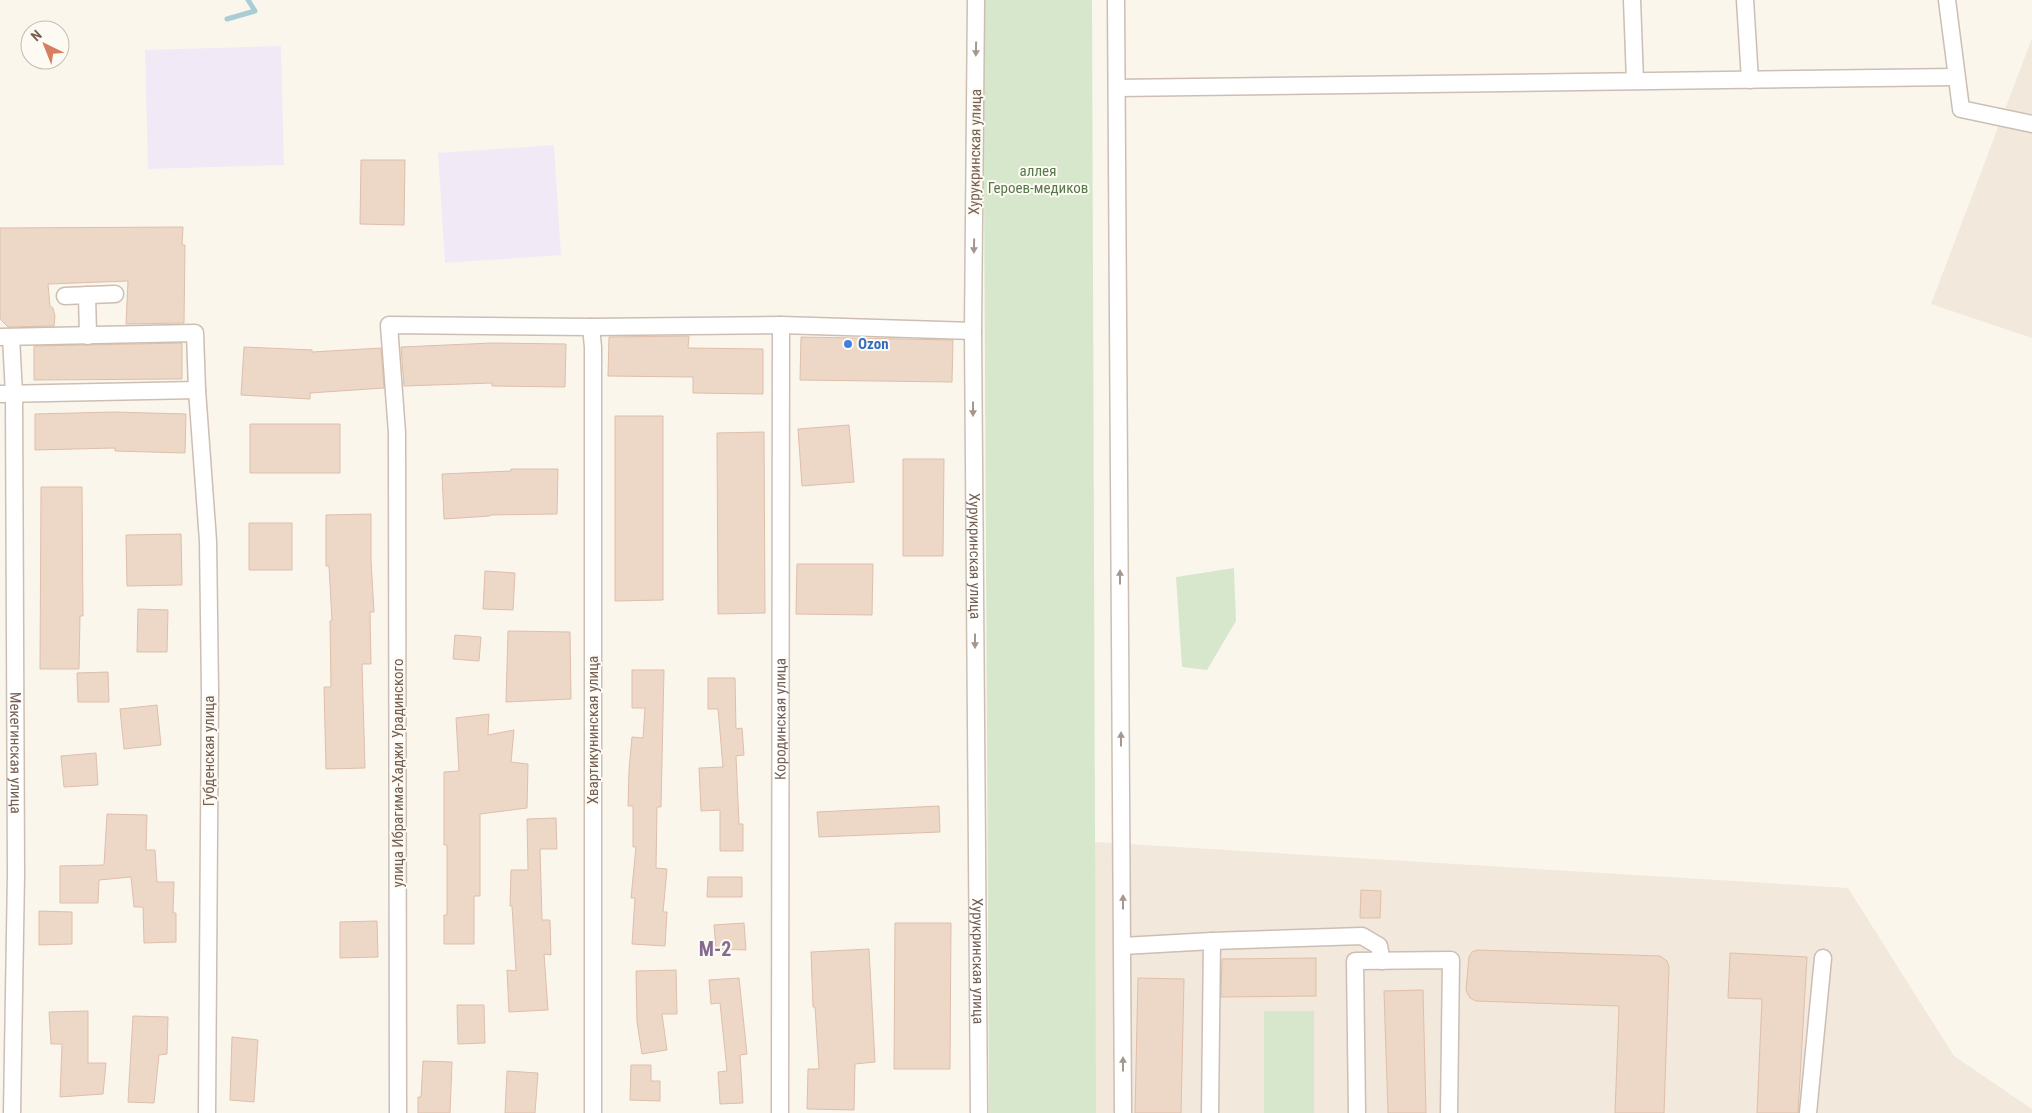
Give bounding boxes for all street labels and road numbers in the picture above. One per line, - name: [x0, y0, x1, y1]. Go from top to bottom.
- street label: Хурукринская улица: [965, 89, 985, 215]
- street label: Хурукринская улица: [965, 493, 984, 619]
- street label: Хвартикунинская улица: [584, 656, 602, 804]
- street label: Кородинская улица: [771, 658, 790, 780]
- street label: улица Ибрагима-Хаджи Урадинского: [389, 659, 407, 887]
- street label: Мекегинская улица: [6, 692, 25, 814]
- street label: Губденская улица: [200, 696, 218, 806]
- street label: Хурукринская улица: [968, 898, 987, 1024]

